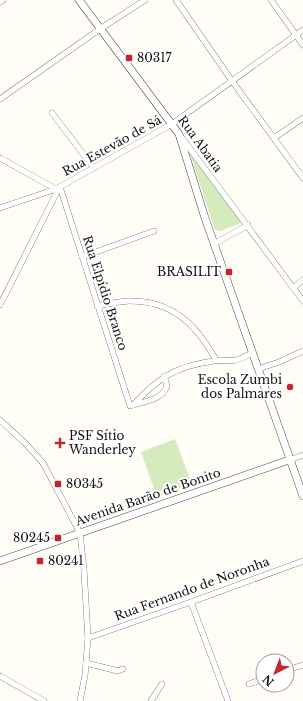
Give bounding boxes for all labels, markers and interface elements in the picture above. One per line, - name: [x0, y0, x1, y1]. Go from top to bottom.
- place label: 80317: [137, 50, 173, 65]
- marker: 80317: [124, 53, 134, 63]
- street label: Rua Estevão de Sá: [60, 112, 164, 179]
- street label: Rua Abatia: [175, 113, 226, 175]
- street label: Rua Elpídio Branco: [80, 234, 131, 352]
- place label: BRASILIT: [157, 264, 221, 279]
- marker: BRASILIT: [224, 267, 234, 277]
- place label: Escola Zumbi dos Palmares: [198, 372, 282, 401]
- marker: Escola Zumbi dos Palmares: [285, 382, 295, 392]
- place label: PSF Sítio Wanderley: [68, 428, 136, 457]
- marker: PSF Sítio Wanderley: [54, 437, 66, 449]
- street label: Avenida Barão de Bonito: [72, 465, 223, 529]
- place label: 80345: [66, 476, 103, 491]
- marker: 80345: [53, 479, 63, 489]
- place label: 80245: [13, 530, 50, 545]
- marker: 80245: [53, 533, 63, 543]
- place label: 80241: [48, 553, 84, 568]
- street label: Rua Fernando de Noronha: [112, 553, 272, 624]
- marker: 80241: [35, 556, 45, 566]
- north arrow: [255, 653, 295, 693]
- text: N: [259, 671, 277, 689]

